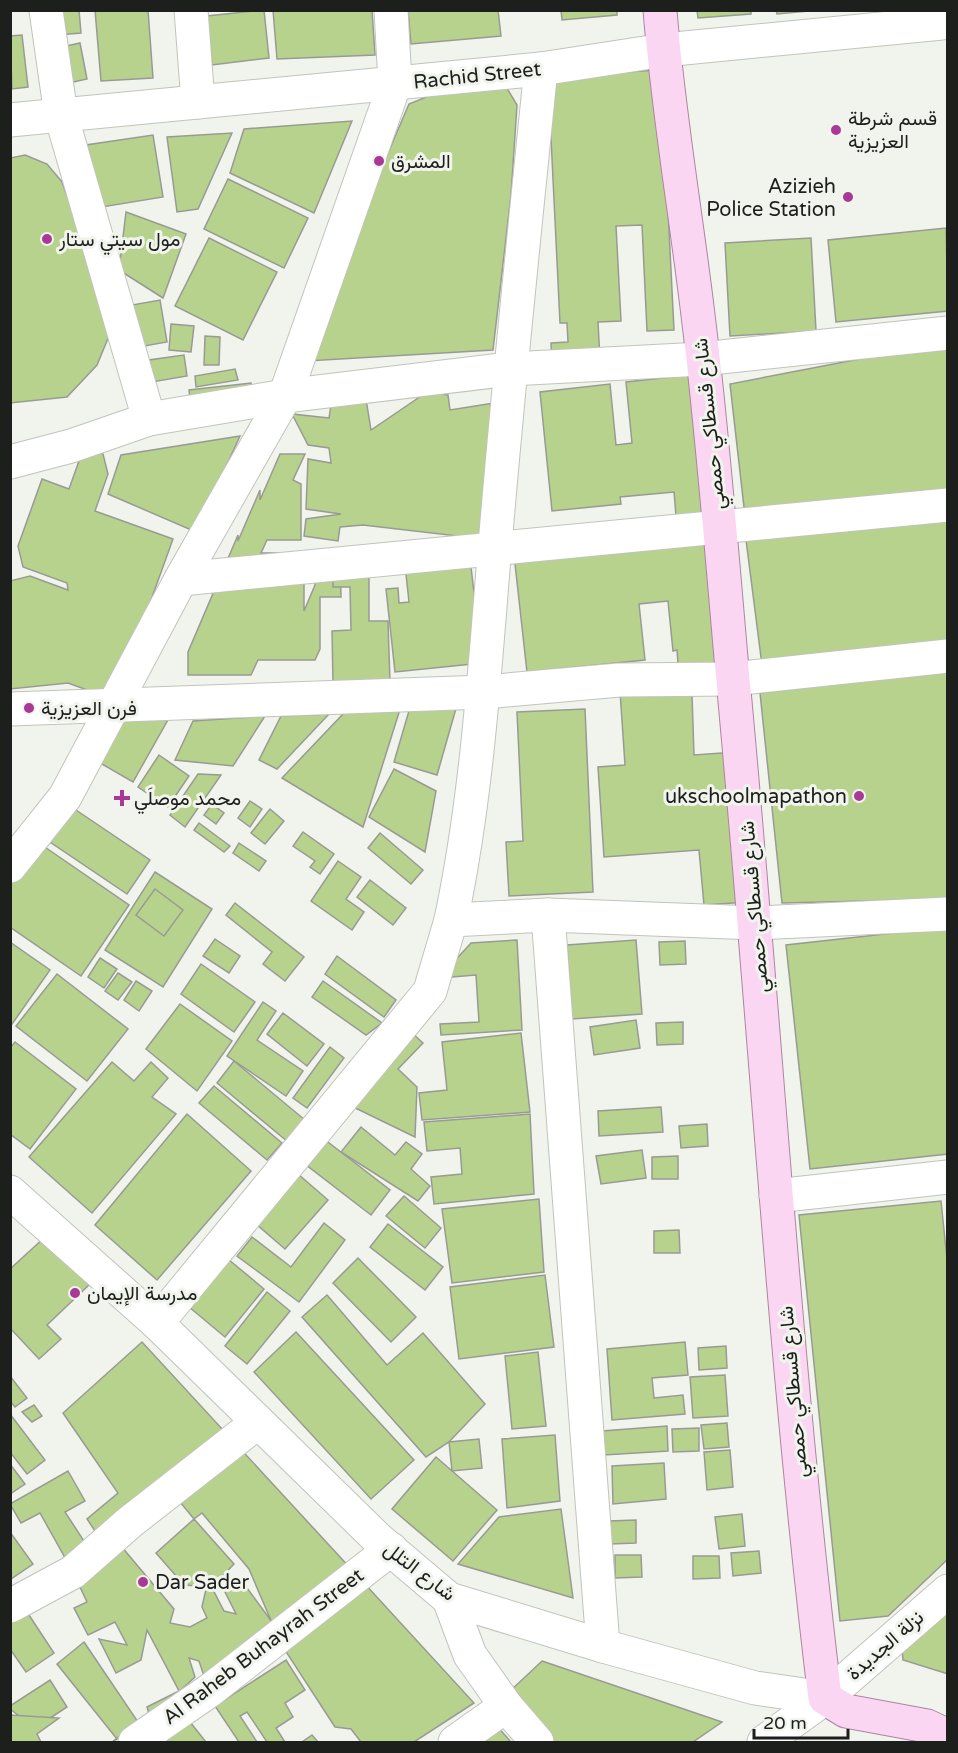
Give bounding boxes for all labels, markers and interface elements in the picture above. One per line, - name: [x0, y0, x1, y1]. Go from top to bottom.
- street label: Rachid Street: [412, 57, 543, 95]
- place label: قسم شرطة العزيزية: [848, 107, 937, 154]
- marker: قسم شرطة العزيزية: [829, 123, 843, 137]
- place label: المشرق: [391, 150, 451, 174]
- marker: المشرق: [372, 154, 386, 168]
- place label: Azizieh Police Station: [706, 175, 836, 222]
- marker: Azizieh Police Station: [841, 190, 855, 204]
- place label: مول سيتي ستار: [58, 228, 180, 256]
- marker: مول سيتي ستار: [40, 232, 54, 246]
- street label: شارع قسطاكي حمصي: [689, 337, 735, 511]
- place label: فرن العزيزية: [41, 697, 137, 721]
- marker: فرن العزيزية: [22, 701, 36, 715]
- place label: ukschoolmapathon: [665, 785, 847, 809]
- place label: محمد موصلَي: [134, 787, 241, 815]
- marker: ukschoolmapathon: [852, 789, 866, 803]
- marker: محمد موصلَي: [115, 791, 129, 805]
- street label: شارع قسطاكي حمصي: [736, 820, 778, 994]
- place label: مدرسة الإيمان: [87, 1282, 197, 1306]
- marker: مدرسة الإيمان: [68, 1286, 82, 1300]
- street label: شارع قسطاكي حمصي: [775, 1305, 817, 1479]
- street label: شارع التلل: [378, 1537, 460, 1607]
- street label: Al Raheb Buhayrah Street: [159, 1563, 369, 1730]
- place label: Dar Sader: [155, 1571, 249, 1595]
- marker: Dar Sader: [136, 1575, 150, 1589]
- street label: نزلة الجديدة: [842, 1606, 929, 1686]
- scale bar: [754, 1702, 848, 1740]
- text: 20 m: [763, 1712, 807, 1734]

